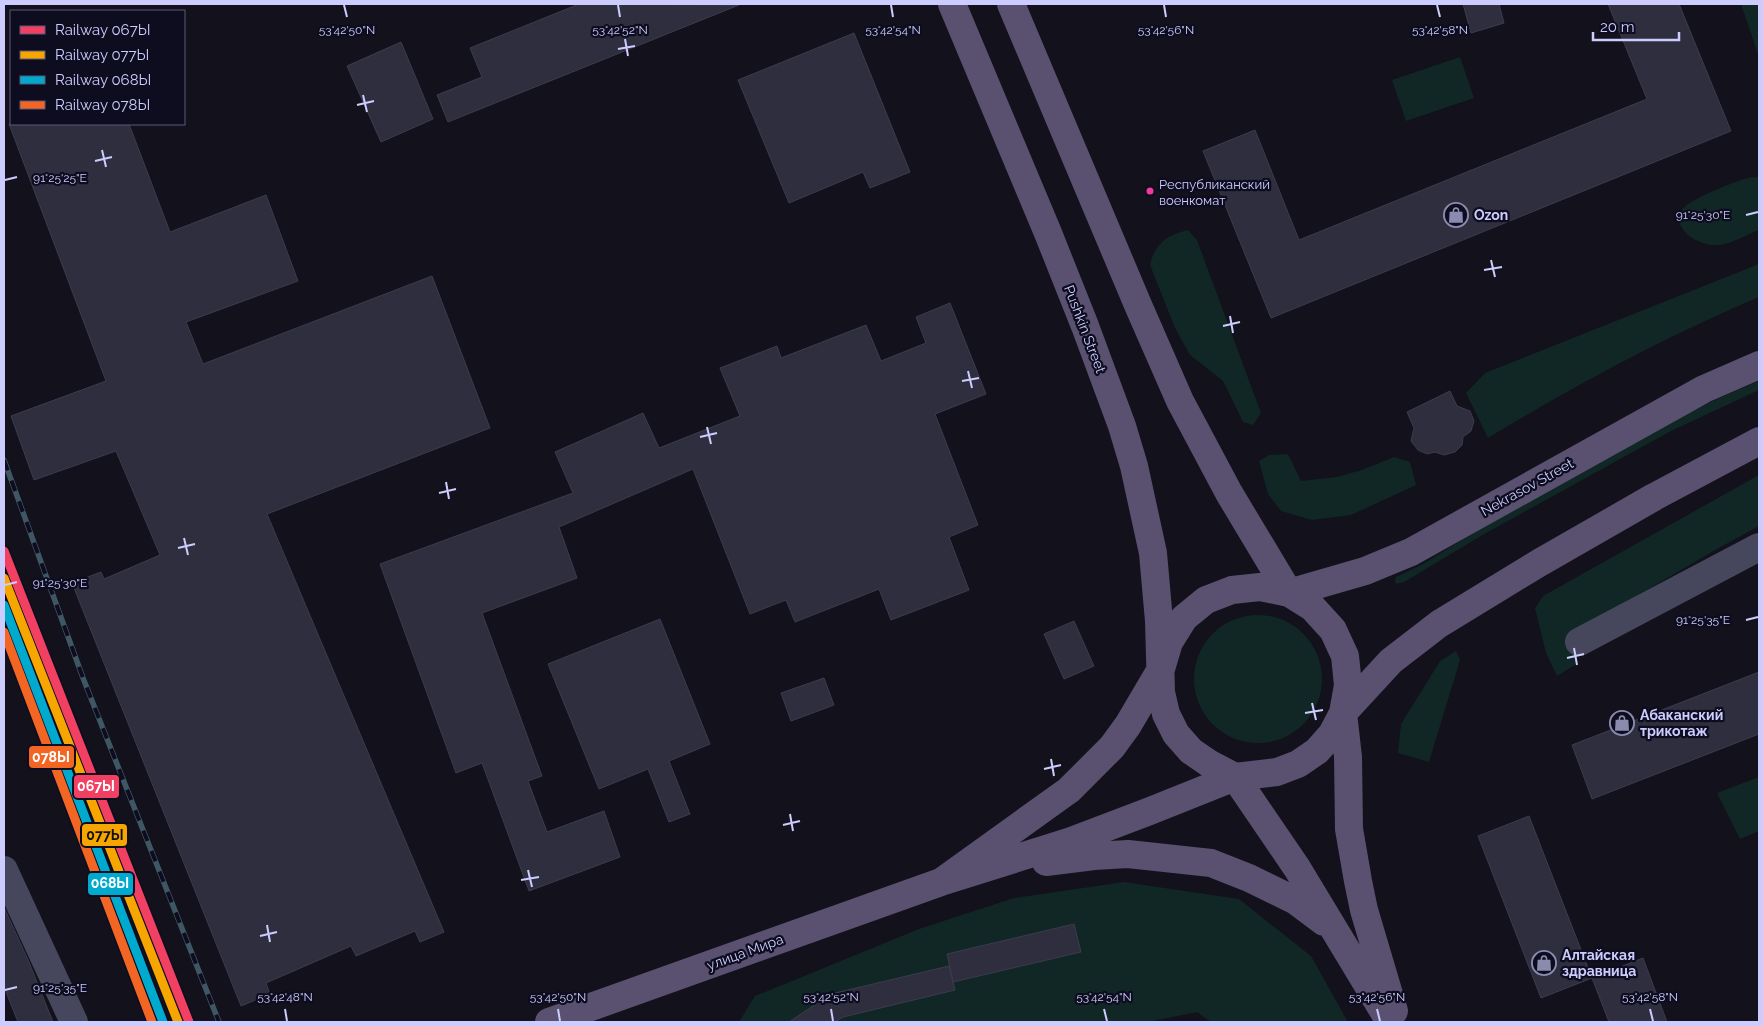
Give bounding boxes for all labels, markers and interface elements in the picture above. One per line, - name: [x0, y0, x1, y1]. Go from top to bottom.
- legend: [10, 10, 185, 125]
- scale bar: [1593, 10, 1679, 42]
- text: 20 m: [1600, 18, 1635, 36]
- text: Railway 067Ы: [55, 21, 150, 39]
- text: 53°42'50"N: [319, 23, 375, 37]
- text: 53°42'52"N: [592, 23, 648, 37]
- text: 53°42'54"N: [865, 23, 921, 37]
- text: 53°42'56"N: [1138, 23, 1194, 37]
- text: 53°42'58"N: [1412, 23, 1468, 37]
- text: Railway 077Ы: [55, 46, 149, 64]
- text: Railway 068Ы: [55, 71, 151, 89]
- text: Railway 078Ы: [55, 96, 150, 114]
- text: 91°25'25"E: [33, 171, 87, 185]
- place label: Республиканский военкомат: [1159, 177, 1270, 208]
- marker: Республиканский военкомат: [1145, 186, 1155, 196]
- shop icon: Ozon: [1443, 202, 1469, 228]
- place label: Ozon: [1474, 207, 1508, 223]
- text: 91°25'30"E: [1676, 208, 1730, 222]
- street label: Pushkin Street: [1061, 283, 1109, 376]
- street label: Nekrasov Street: [1478, 455, 1576, 519]
- text: 91°25'30"E: [33, 576, 87, 590]
- text: 91°25'35"E: [1676, 613, 1730, 627]
- place label: Абаканский трикотаж: [1640, 707, 1723, 739]
- shop icon: Абаканский трикотаж: [1609, 710, 1635, 736]
- line badge: 078Ы: [28, 745, 75, 769]
- text: 078Ы: [32, 749, 70, 765]
- line badge: 067Ы: [73, 774, 120, 799]
- text: 067Ы: [77, 778, 115, 794]
- line badge: 077Ы: [81, 823, 128, 847]
- text: 077Ы: [86, 827, 124, 843]
- line badge: 068Ы: [87, 872, 134, 896]
- text: 068Ы: [91, 875, 129, 891]
- street label: улица Мира: [705, 931, 785, 973]
- place label: Алтайская здравница: [1562, 947, 1636, 979]
- shop icon: Алтайская здравница: [1531, 950, 1557, 976]
- text: 91°25'35"E: [33, 981, 87, 995]
- text: 53°42'48"N: [257, 990, 313, 1004]
- text: 53°42'50"N: [530, 990, 586, 1004]
- text: 53°42'52"N: [803, 990, 859, 1004]
- text: 53°42'54"N: [1076, 990, 1132, 1004]
- text: 53°42'56"N: [1349, 990, 1405, 1004]
- text: 53°42'58"N: [1622, 990, 1678, 1004]

